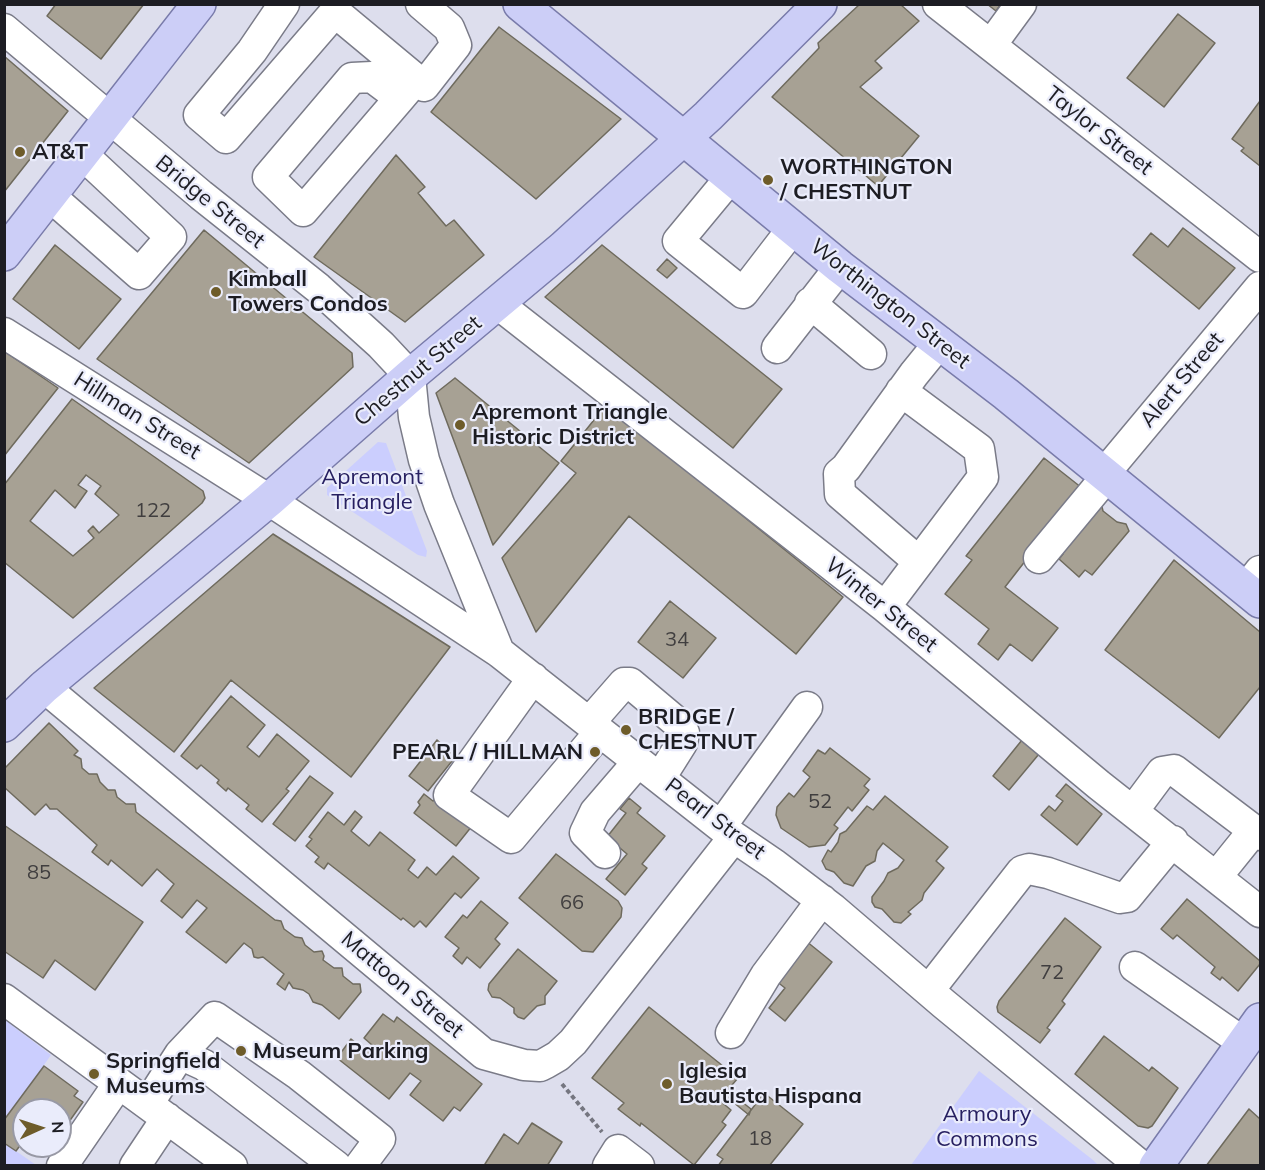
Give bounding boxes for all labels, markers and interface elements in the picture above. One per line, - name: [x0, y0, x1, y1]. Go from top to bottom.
- street label: Taylor Street: [1040, 81, 1158, 181]
- place label: AT&T: [32, 139, 88, 165]
- marker: AT&T: [13, 145, 27, 159]
- street label: Bridge Street: [150, 150, 270, 254]
- place label: WORTHINGTON / CHESTNUT: [780, 154, 953, 206]
- marker: WORTHINGTON / CHESTNUT: [761, 173, 775, 187]
- street label: Worthington Street: [805, 233, 975, 375]
- place label: Kimball Towers Condos: [228, 266, 388, 318]
- marker: Kimball Towers Condos: [209, 285, 223, 299]
- street label: Chestnut Street: [349, 310, 487, 432]
- street label: Alert Street: [1135, 327, 1229, 433]
- street label: Hillman Street: [69, 367, 205, 465]
- place label: Apremont Triangle Historic District: [472, 399, 668, 451]
- marker: Apremont Triangle Historic District: [453, 418, 467, 432]
- park label: Apremont Triangle: [321, 464, 423, 516]
- house number: 122: [135, 499, 171, 523]
- street label: Winter Street: [820, 552, 942, 658]
- house number: 34: [665, 628, 689, 652]
- place label: BRIDGE / CHESTNUT: [638, 704, 757, 756]
- marker: BRIDGE / CHESTNUT: [619, 723, 633, 737]
- place label: PEARL / HILLMAN: [392, 739, 583, 765]
- marker: PEARL / HILLMAN: [588, 745, 602, 759]
- street label: Pearl Street: [660, 773, 770, 865]
- house number: 52: [808, 790, 832, 814]
- house number: 85: [27, 861, 51, 885]
- house number: 66: [560, 891, 584, 915]
- street label: Mattoon Street: [335, 926, 469, 1044]
- house number: 72: [1040, 961, 1064, 985]
- place label: Museum Parking: [253, 1038, 429, 1064]
- marker: Museum Parking: [234, 1044, 248, 1058]
- place label: Springfield Museums: [106, 1048, 220, 1100]
- place label: Iglesia Bautista Hispana: [679, 1058, 862, 1110]
- marker: Springfield Museums: [87, 1067, 101, 1081]
- marker: Iglesia Bautista Hispana: [660, 1077, 674, 1091]
- north arrow: [12, 1098, 72, 1158]
- park label: Armoury Commons: [936, 1101, 1038, 1152]
- text: N: [48, 1121, 68, 1134]
- house number: 18: [748, 1127, 772, 1151]

